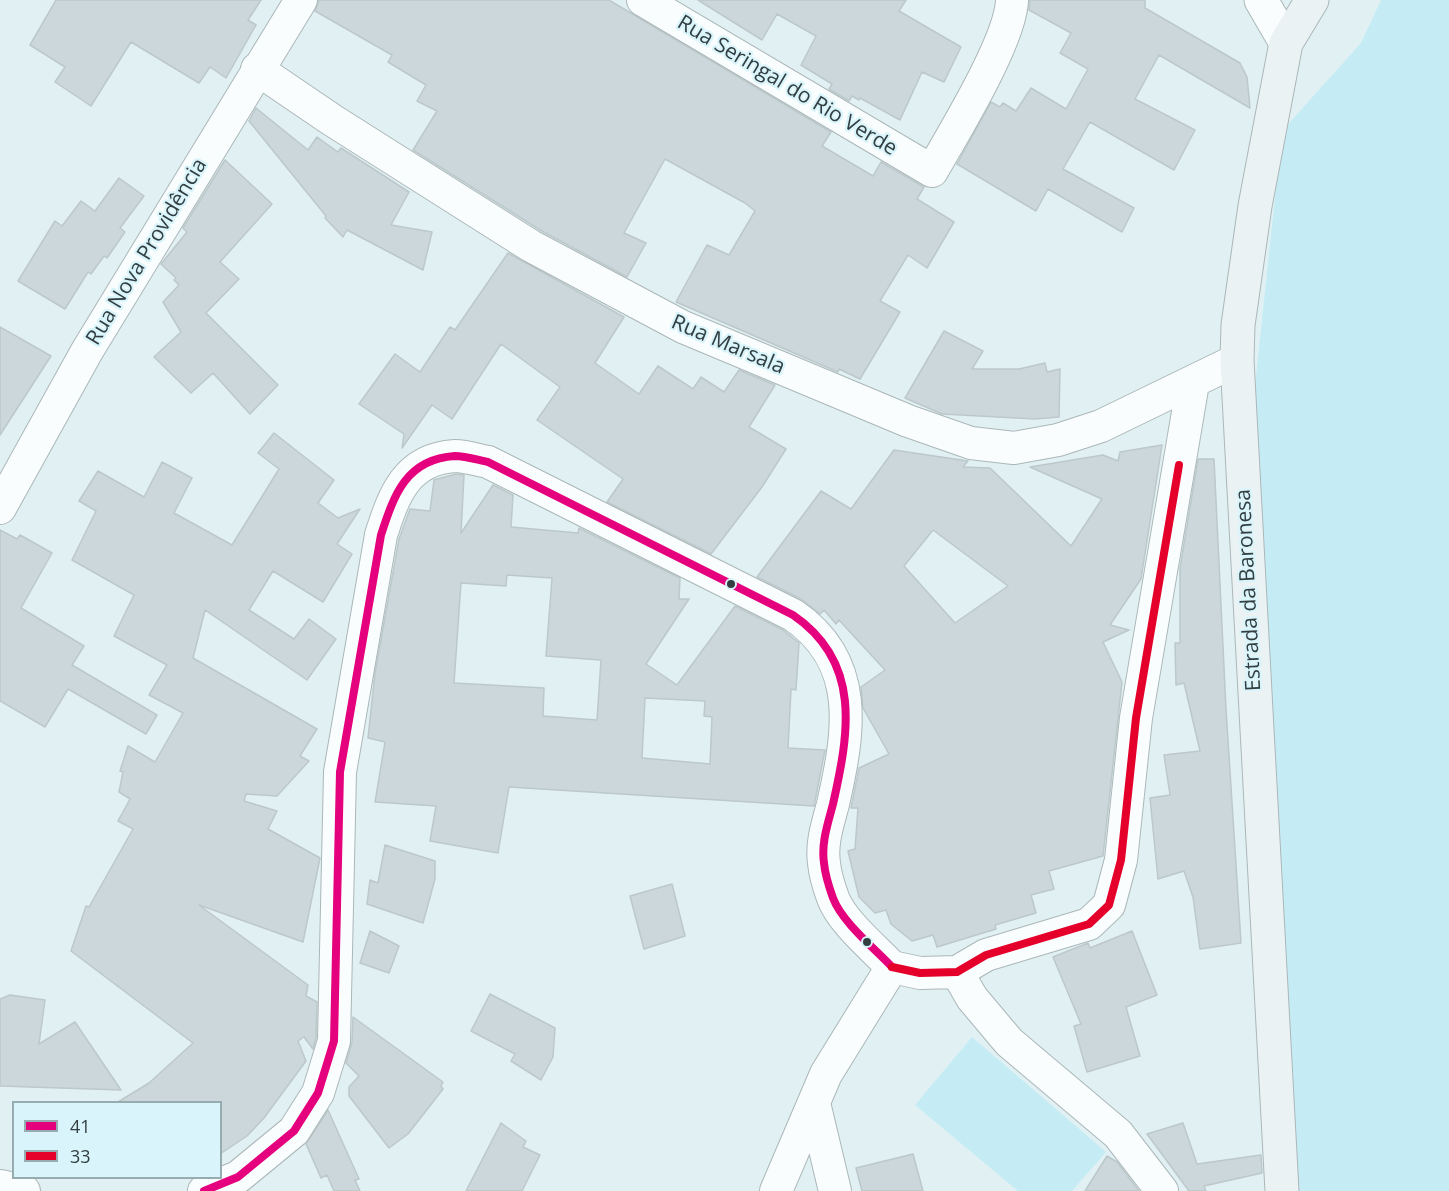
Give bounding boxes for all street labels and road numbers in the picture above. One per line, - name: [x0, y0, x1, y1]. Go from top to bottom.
- street label: Rua Seringal do Rio Verde: [673, 10, 901, 162]
- street label: Rua Nova Providência: [81, 154, 213, 350]
- street label: Rua Marsala: [668, 310, 788, 380]
- street label: Estrada da Baronesa: [1231, 488, 1267, 692]

